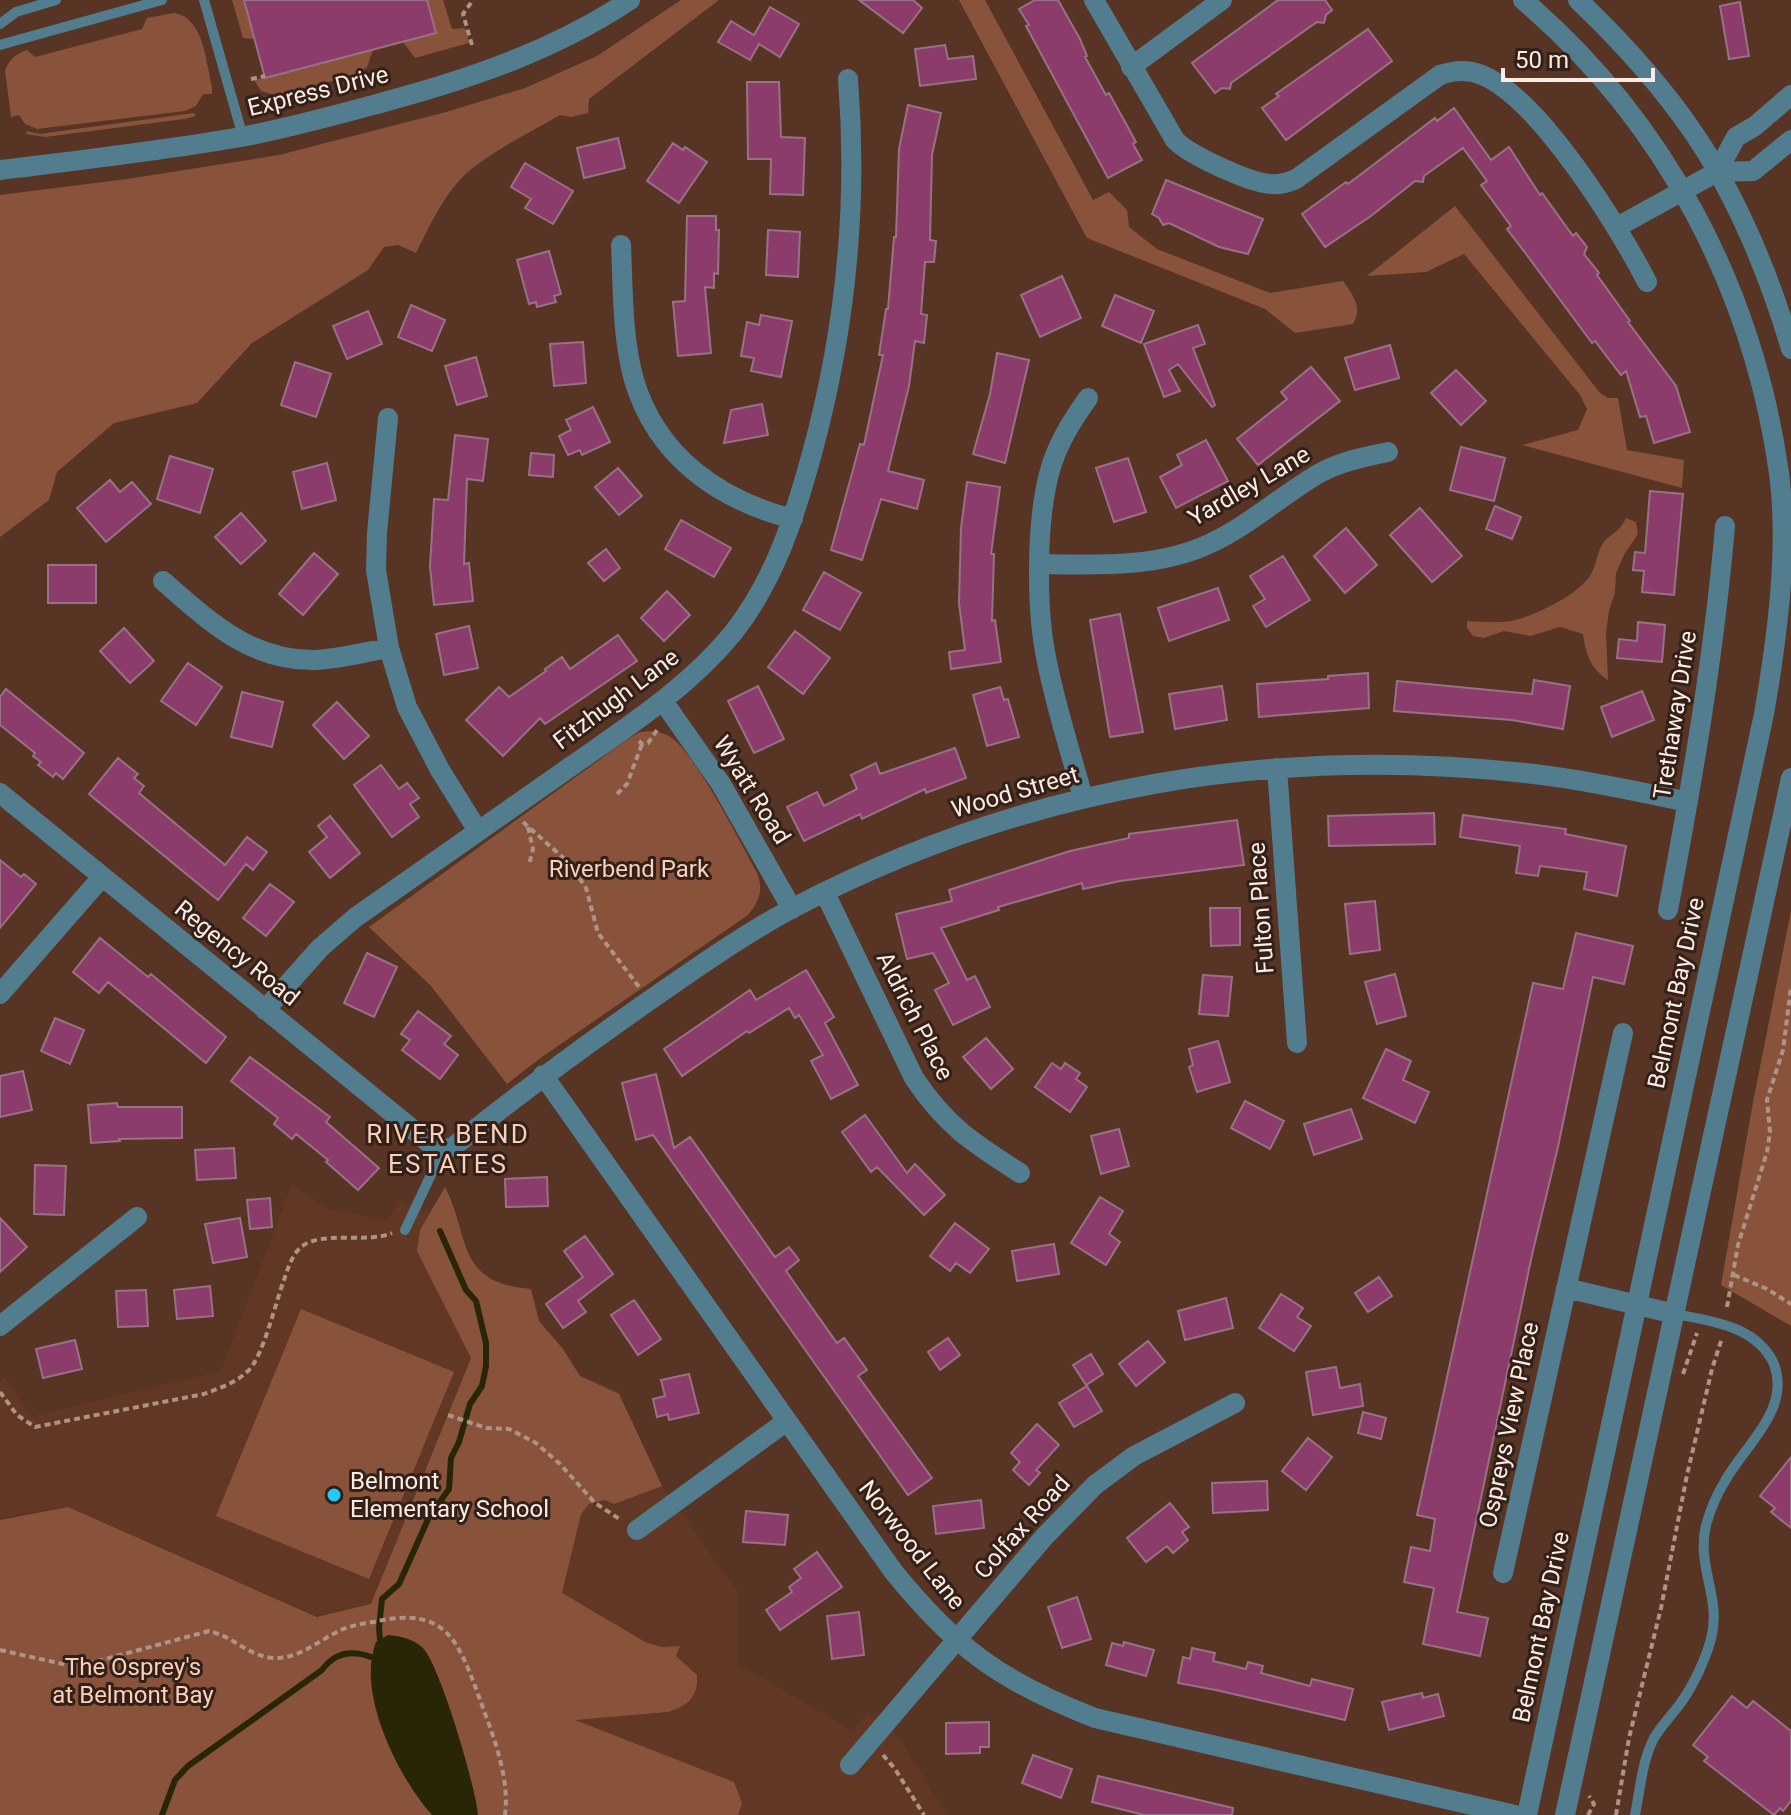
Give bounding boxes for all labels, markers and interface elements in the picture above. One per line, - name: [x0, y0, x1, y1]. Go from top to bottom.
- scale bar: [1503, 32, 1653, 82]
- text: 50 m: [1515, 46, 1569, 74]
- street label: Express Drive: [245, 60, 391, 122]
- street label: Yardley Lane: [1183, 440, 1315, 532]
- street label: Trethaway Drive: [1648, 629, 1702, 801]
- street label: Fitzhugh Lane: [548, 643, 684, 755]
- street label: Wyatt Road: [708, 731, 796, 849]
- street label: Wood Street: [948, 760, 1082, 824]
- street label: Fulton Place: [1242, 841, 1280, 975]
- park label: Riverbend Park: [549, 855, 710, 883]
- street label: Regency Road: [169, 894, 305, 1012]
- street label: Belmont Bay Drive: [1642, 895, 1710, 1091]
- street label: Aldrich Place: [871, 947, 959, 1085]
- district label: RIVER BEND ESTATES: [366, 1119, 530, 1179]
- street label: Ospreys View Place: [1474, 1320, 1544, 1530]
- place label: Belmont Elementary School: [350, 1467, 549, 1523]
- street label: Colfax Road: [968, 1470, 1076, 1584]
- street label: Norwood Lane: [853, 1475, 971, 1615]
- marker: Belmont Elementary School: [325, 1486, 343, 1504]
- street label: Belmont Bay Drive: [1507, 1529, 1575, 1725]
- park label: The Osprey's at Belmont Bay: [52, 1653, 214, 1709]

